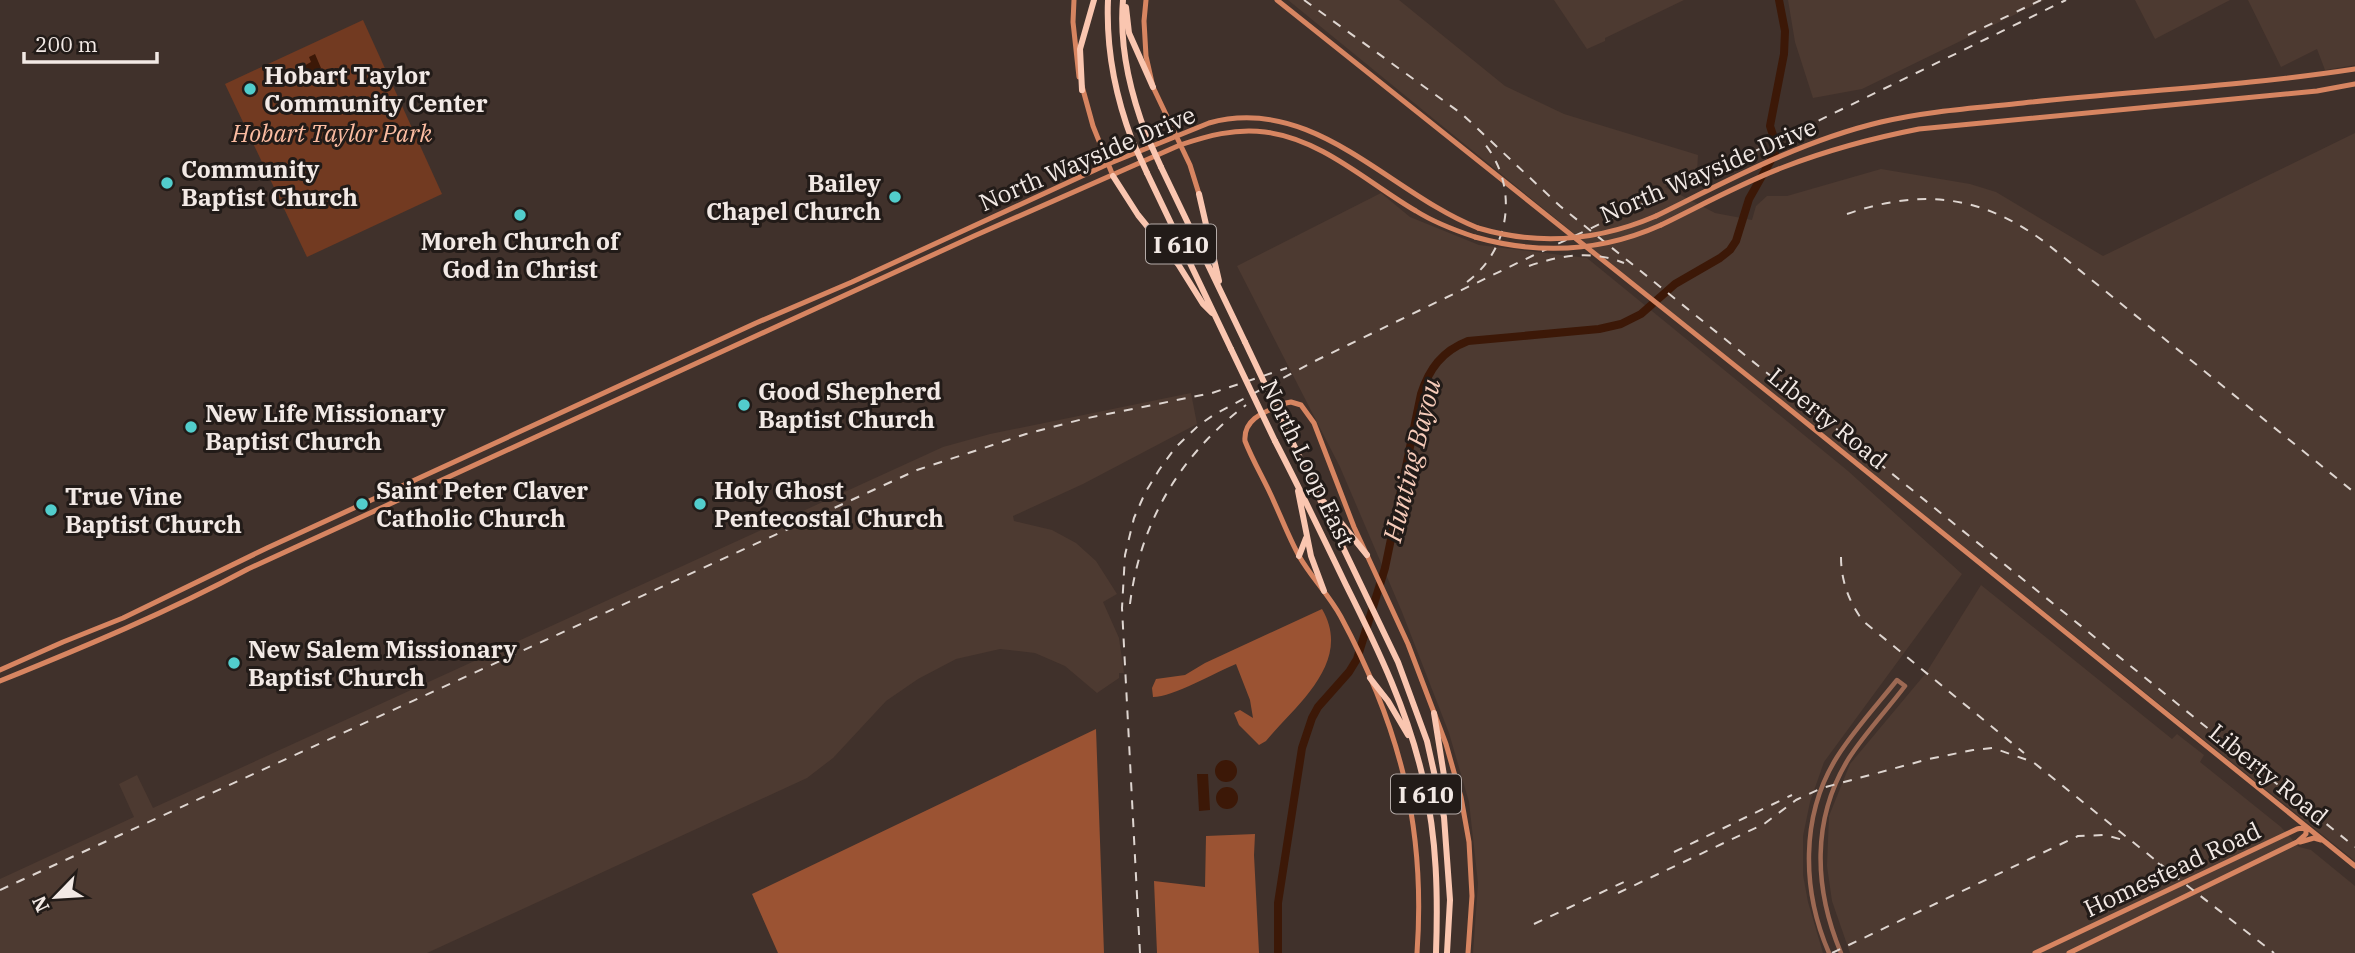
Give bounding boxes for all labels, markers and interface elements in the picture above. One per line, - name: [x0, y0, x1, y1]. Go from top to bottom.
- scale bar: [24, 21, 158, 65]
- text: 200 m: [35, 30, 98, 58]
- place label: Hobart Taylor Community Center: [264, 59, 488, 119]
- marker: Hobart Taylor Community Center: [242, 81, 258, 97]
- street label: North Wayside Drive: [974, 98, 1200, 218]
- street label: North Wayside Drive: [1595, 110, 1821, 230]
- park label: Hobart Taylor Park: [231, 117, 432, 149]
- place label: Community Baptist Church: [181, 153, 358, 213]
- place label: Bailey Chapel Church: [706, 167, 881, 227]
- marker: Community Baptist Church: [159, 175, 175, 191]
- marker: Bailey Chapel Church: [887, 189, 903, 205]
- marker: Moreh Church of God in Christ: [512, 207, 528, 223]
- road number: I 610: [1146, 224, 1216, 264]
- place label: Moreh Church of God in Christ: [421, 225, 621, 285]
- street label: Liberty Road: [1762, 360, 1894, 476]
- street label: North Loop East: [1254, 374, 1362, 552]
- place label: Good Shepherd Baptist Church: [758, 375, 941, 435]
- water label: Hunting Bayou: [1374, 375, 1448, 546]
- place label: New Life Missionary Baptist Church: [205, 397, 446, 457]
- marker: Good Shepherd Baptist Church: [736, 397, 752, 413]
- marker: New Life Missionary Baptist Church: [183, 419, 199, 435]
- place label: Saint Peter Claver Catholic Church: [376, 474, 588, 534]
- place label: Holy Ghost Pentecostal Church: [714, 474, 944, 534]
- place label: True Vine Baptist Church: [65, 480, 242, 540]
- marker: Saint Peter Claver Catholic Church: [354, 496, 370, 512]
- marker: Holy Ghost Pentecostal Church: [692, 496, 708, 512]
- marker: True Vine Baptist Church: [43, 502, 59, 518]
- place label: New Salem Missionary Baptist Church: [248, 633, 517, 693]
- marker: New Salem Missionary Baptist Church: [226, 655, 242, 671]
- street label: Liberty Road: [2203, 716, 2335, 832]
- road number: I 610: [1391, 774, 1461, 814]
- street label: Homestead Road: [2078, 814, 2266, 924]
- north arrow: [21, 862, 91, 932]
- text: N: [27, 892, 55, 916]

